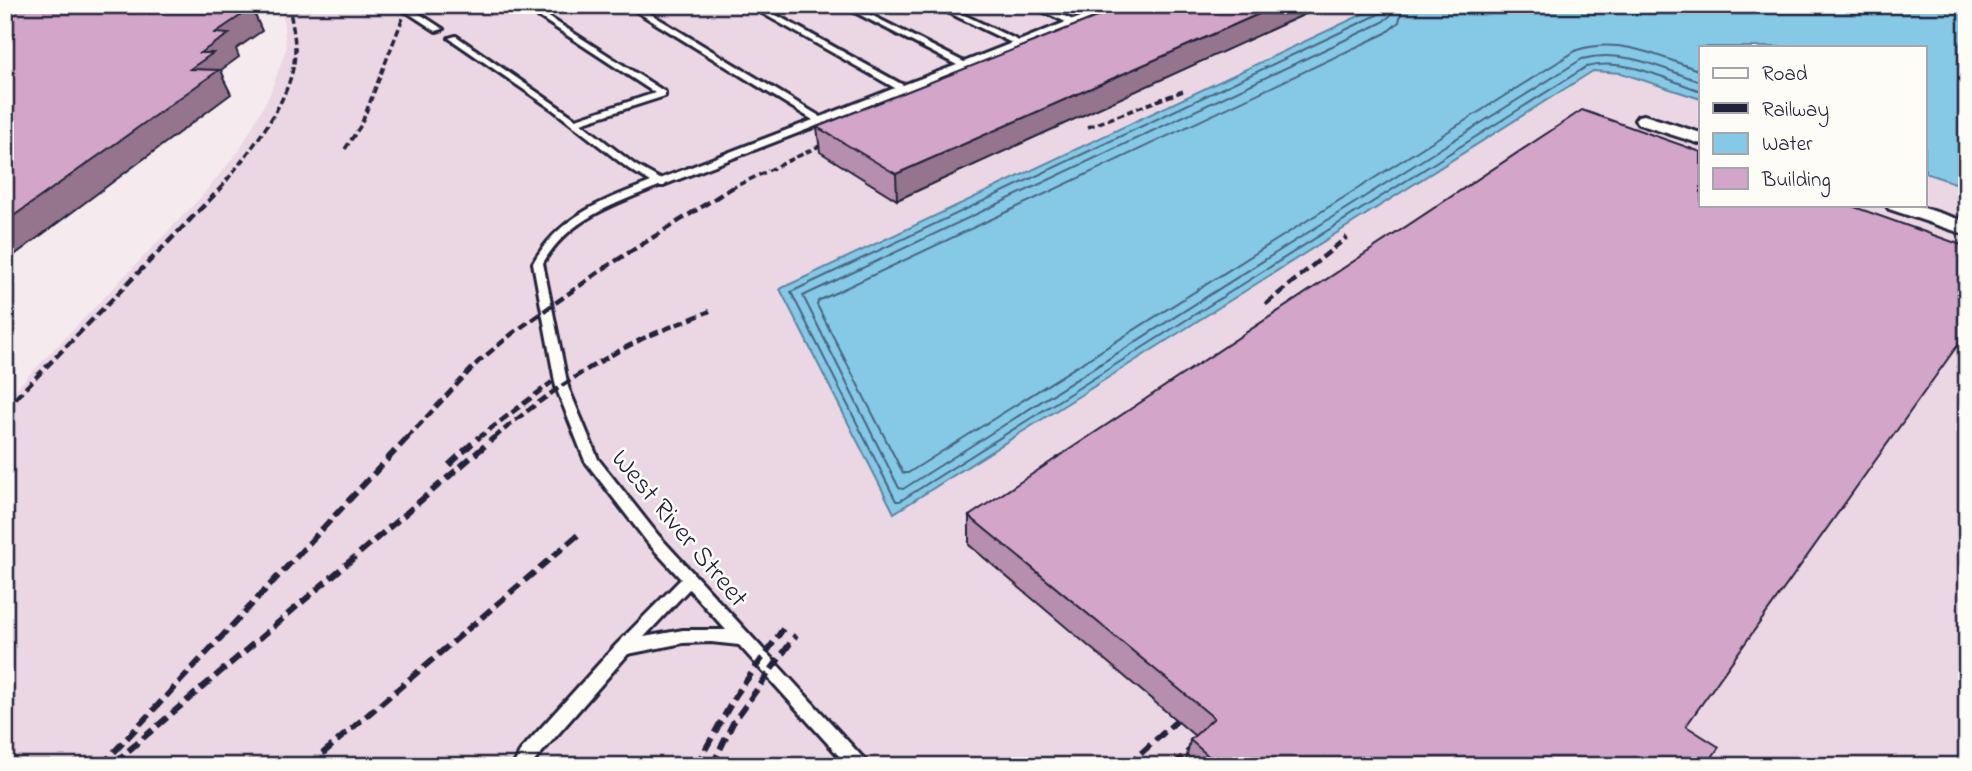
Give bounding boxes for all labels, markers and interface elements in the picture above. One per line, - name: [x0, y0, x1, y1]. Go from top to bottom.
- legend: [1699, 46, 1926, 206]
- text: Road: [1762, 60, 1808, 90]
- text: Railway: [1762, 96, 1829, 128]
- text: Water: [1762, 130, 1813, 160]
- text: Building: [1761, 166, 1831, 198]
- street label: West River Street: [600, 441, 757, 617]

